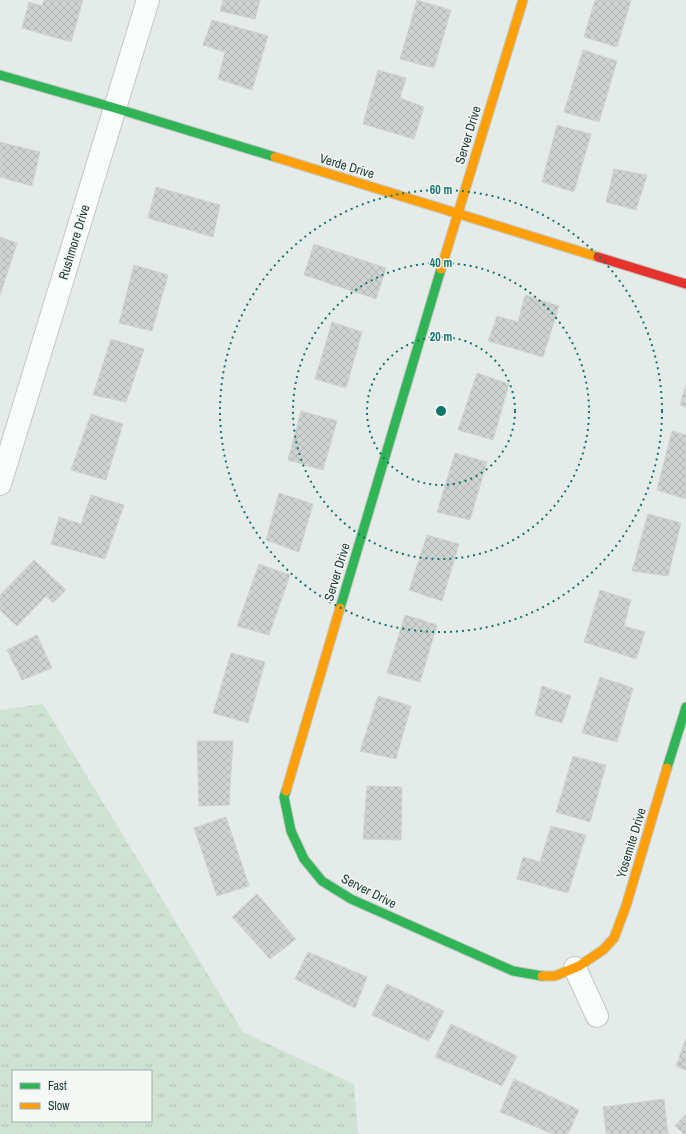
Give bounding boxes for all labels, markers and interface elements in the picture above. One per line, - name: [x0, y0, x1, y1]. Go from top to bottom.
- street label: Server Drive: [451, 104, 485, 166]
- street label: Verde Drive: [318, 150, 376, 182]
- text: 60 m: [430, 182, 452, 198]
- street label: Rushmore Drive: [55, 202, 93, 282]
- text: 40 m: [430, 255, 452, 271]
- text: 20 m: [430, 329, 452, 345]
- centre of rings: [434, 404, 448, 418]
- street label: Server Drive: [320, 541, 354, 603]
- street label: Yosemite Drive: [612, 806, 650, 880]
- street label: Server Drive: [338, 870, 400, 912]
- legend: [12, 1070, 152, 1122]
- text: Fast: [48, 1078, 67, 1094]
- text: Slow: [48, 1098, 70, 1114]

